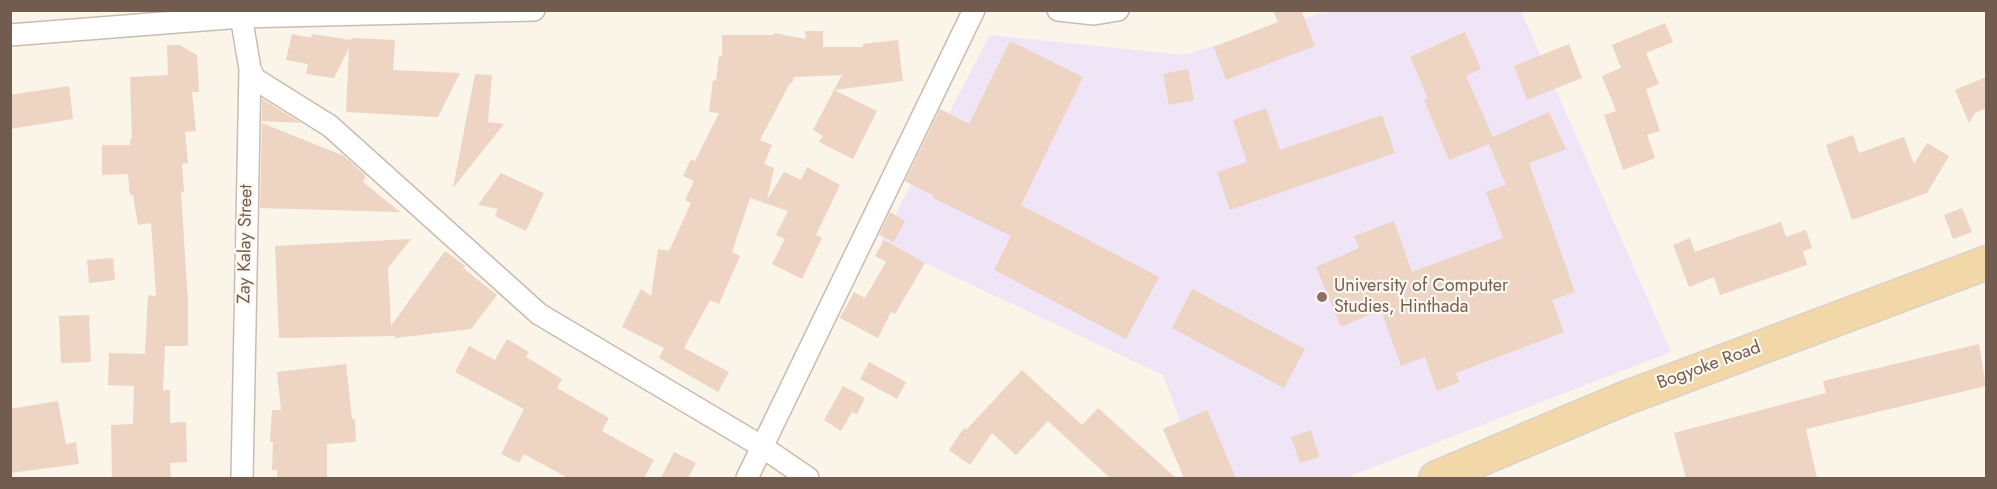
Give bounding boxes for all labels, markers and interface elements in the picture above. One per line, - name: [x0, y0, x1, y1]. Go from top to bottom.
- street label: Zay Kalay Street: [234, 184, 258, 304]
- place label: University of Computer Studies, Hinthada: [1334, 276, 1508, 318]
- marker: University of Computer Studies, Hinthada: [1315, 290, 1329, 304]
- street label: Bogyoke Road: [1654, 337, 1764, 395]

